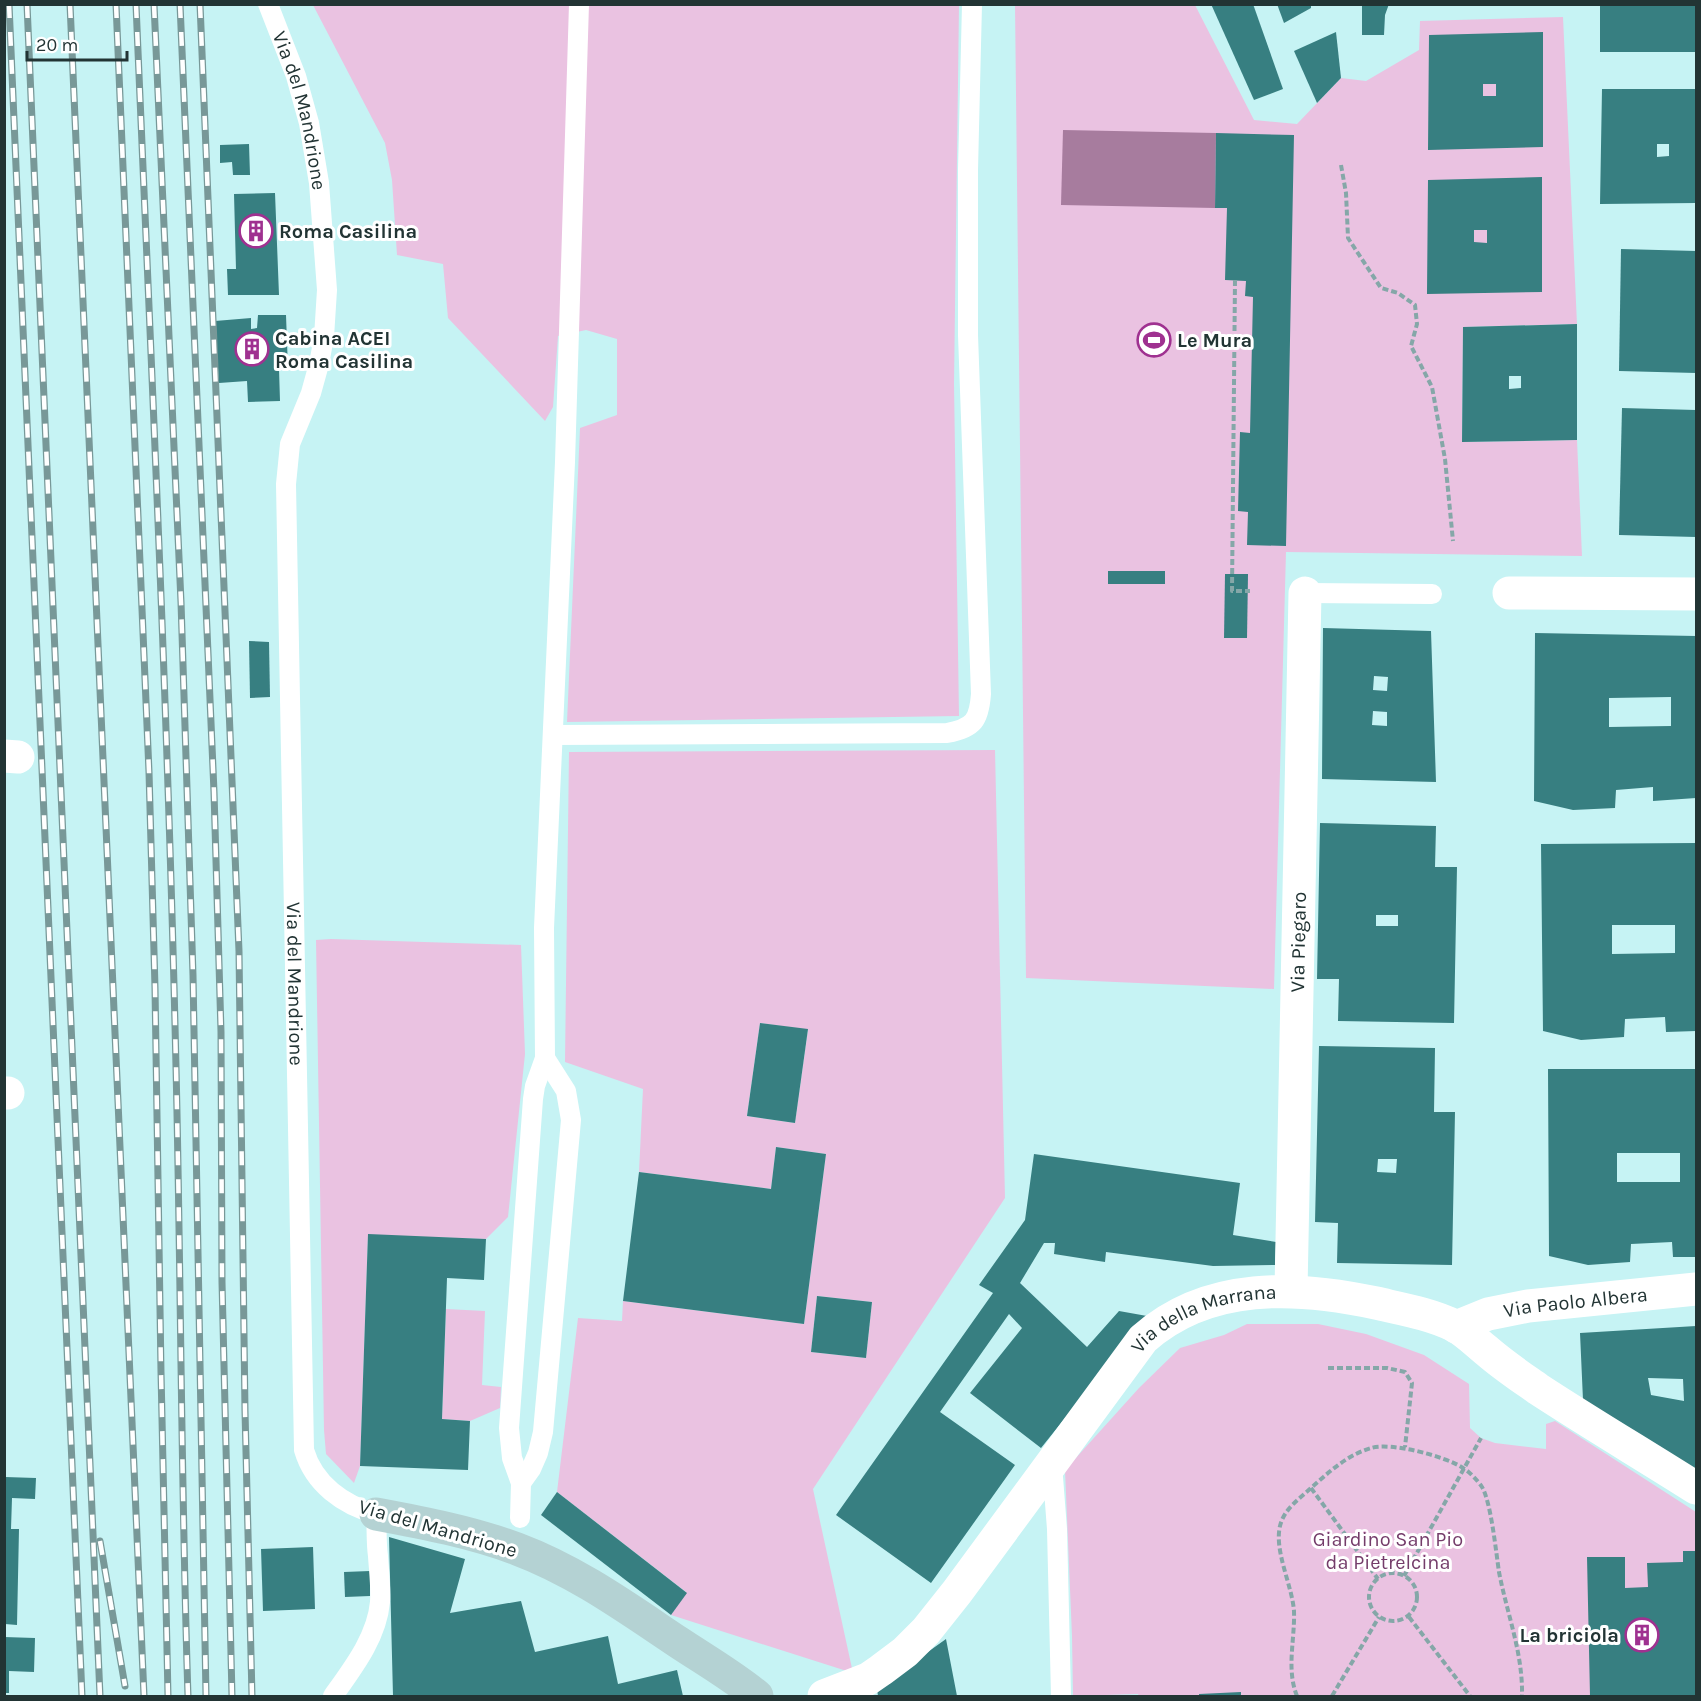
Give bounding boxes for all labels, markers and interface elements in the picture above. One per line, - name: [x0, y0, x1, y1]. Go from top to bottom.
- scale bar: [27, 24, 128, 62]
- street label: Via del Mandrione: [268, 28, 330, 191]
- text: 20 m: [36, 34, 78, 56]
- building icon: Roma Casilina: [238, 213, 274, 249]
- place label: Roma Casilina: [279, 220, 417, 243]
- sports icon: Le Mura: [1136, 322, 1172, 358]
- place label: Cabina ACEI Roma Casilina: [275, 327, 413, 373]
- place label: Le Mura: [1177, 329, 1252, 352]
- building icon: Cabina ACEI Roma Casilina: [234, 331, 270, 367]
- street label: Via Piegaro: [1286, 891, 1311, 993]
- street label: Via del Mandrione: [282, 902, 308, 1066]
- street label: Via della Marrana: [1126, 1281, 1277, 1357]
- street label: Via Paolo Albera: [1502, 1283, 1649, 1323]
- street label: Via del Mandrione: [356, 1495, 520, 1562]
- park label: Giardino San Pio da Pietrelcina: [1313, 1528, 1463, 1574]
- building icon: La briciola: [1624, 1617, 1660, 1653]
- place label: La briciola: [1519, 1624, 1619, 1647]

